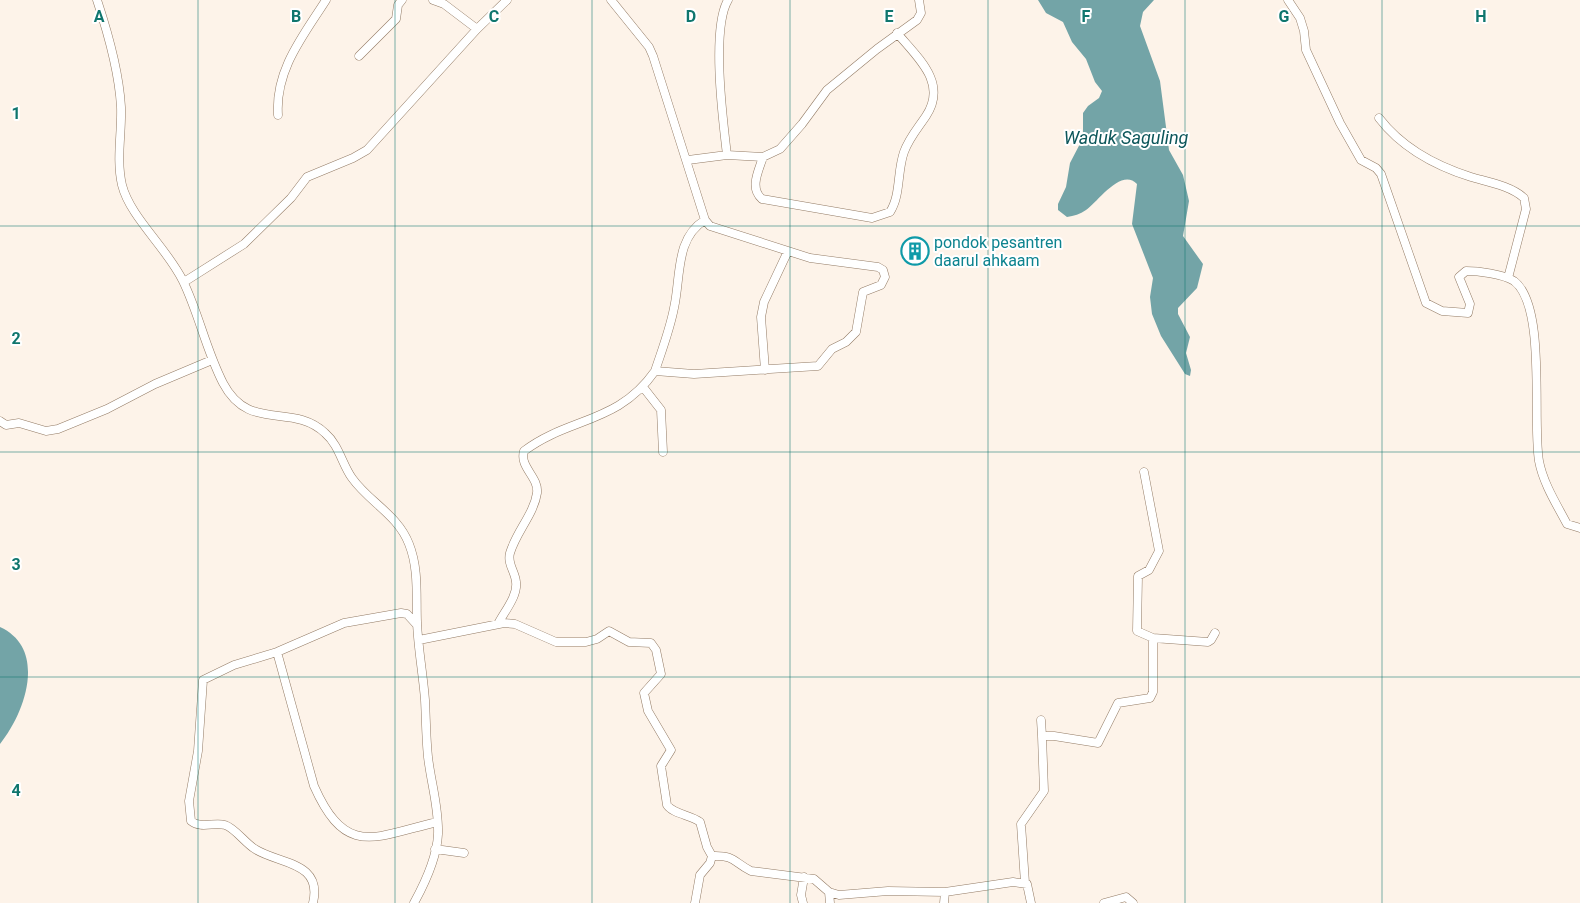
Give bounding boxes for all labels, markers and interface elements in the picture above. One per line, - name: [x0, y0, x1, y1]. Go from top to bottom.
- text: A: [94, 7, 105, 26]
- text: B: [291, 7, 301, 26]
- text: C: [489, 7, 499, 26]
- text: D: [686, 7, 696, 26]
- text: E: [885, 7, 894, 26]
- text: F: [1082, 7, 1091, 26]
- text: G: [1279, 7, 1290, 26]
- text: H: [1475, 7, 1487, 26]
- text: 1: [11, 104, 21, 123]
- water label: Waduk Saguling: [1064, 127, 1189, 148]
- place label: pondok pesantren daarul ahkaam: [934, 233, 1062, 270]
- building icon: pondok pesantren daarul ahkaam: [900, 236, 930, 266]
- text: 2: [11, 329, 21, 348]
- text: 3: [11, 555, 21, 574]
- text: 4: [11, 781, 21, 800]

